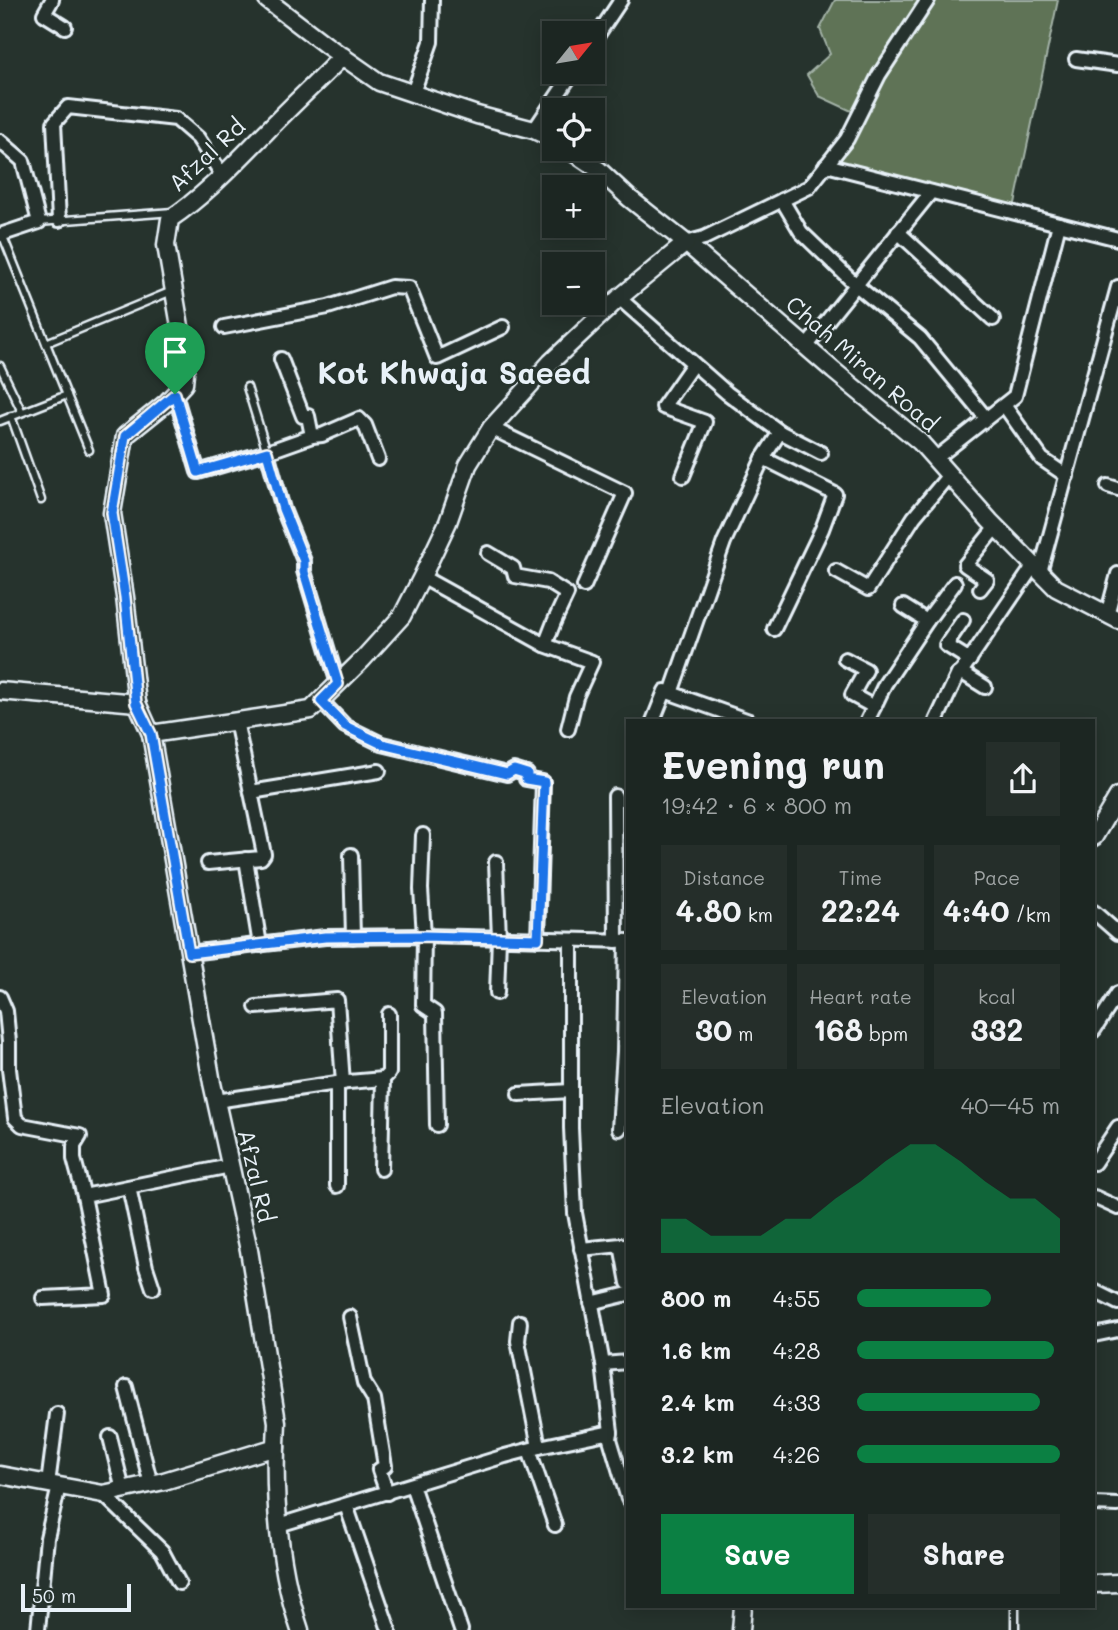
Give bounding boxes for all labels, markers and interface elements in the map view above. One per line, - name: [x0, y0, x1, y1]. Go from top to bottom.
- north arrow: [542, 21, 606, 84]
- map controls: [542, 21, 605, 315]
- button: locate: [542, 98, 605, 161]
- street label: Afzal Rd: [162, 111, 251, 197]
- button: +: [542, 175, 605, 238]
- button: −: [542, 252, 605, 315]
- street label: Chah Miran Road: [780, 289, 945, 438]
- pin: [145, 322, 205, 394]
- icon: arrive: [156, 333, 194, 371]
- district label: Kot Khwaja Saeed: [317, 352, 591, 392]
- text: Evening run: [661, 739, 885, 789]
- button: share: [986, 742, 1060, 816]
- text: 19:42 · 6 × 800 m: [661, 790, 852, 820]
- text: Distance: [683, 865, 765, 890]
- text: Time: [839, 865, 882, 890]
- text: Pace: [974, 865, 1020, 890]
- text: 4.80: [675, 890, 742, 930]
- text: 22:24: [821, 890, 900, 930]
- text: 4:40: [943, 890, 1010, 930]
- text: km: [742, 902, 773, 927]
- text: /km: [1010, 902, 1051, 927]
- text: Elevation: [682, 984, 767, 1009]
- text: Heart rate: [809, 984, 912, 1009]
- text: kcal: [978, 984, 1016, 1009]
- text: 30: [695, 1009, 732, 1049]
- text: 168: [813, 1009, 863, 1049]
- text: 332: [970, 1009, 1023, 1049]
- text: m: [732, 1021, 753, 1046]
- text: bpm: [863, 1021, 908, 1046]
- text: Elevation: [661, 1090, 764, 1120]
- text: 40–45 m: [961, 1090, 1060, 1120]
- street label: Afzal Rd: [232, 1126, 282, 1225]
- text: 800 m: [661, 1283, 731, 1313]
- text: 4:55: [773, 1283, 820, 1313]
- text: 1.6 km: [661, 1335, 731, 1365]
- text: 4:28: [773, 1335, 820, 1365]
- text: 2.4 km: [661, 1387, 734, 1417]
- text: 4:33: [773, 1387, 821, 1417]
- text: 3.2 km: [661, 1439, 734, 1469]
- text: 4:26: [773, 1439, 820, 1469]
- button: Save: [661, 1514, 854, 1594]
- button: Share: [868, 1514, 1060, 1594]
- scale bar: [21, 1581, 131, 1613]
- text: 50 m: [32, 1583, 76, 1608]

